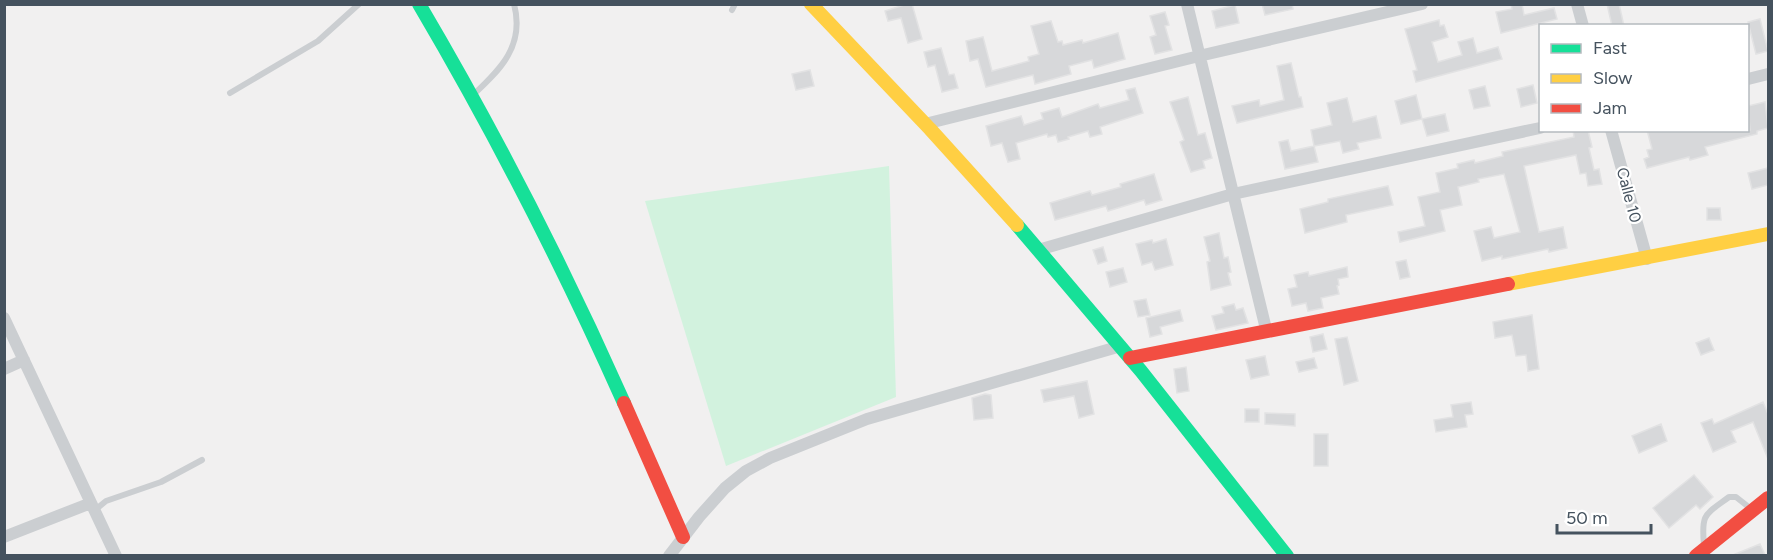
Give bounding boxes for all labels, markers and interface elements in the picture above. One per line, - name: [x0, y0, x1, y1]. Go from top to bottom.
- legend: [1539, 24, 1749, 132]
- text: Fast: [1593, 37, 1627, 59]
- text: Slow: [1593, 67, 1632, 89]
- text: Jam: [1593, 97, 1627, 119]
- street label: Calle 10: [1613, 165, 1645, 225]
- scale bar: [1557, 497, 1652, 535]
- text: 50 m: [1566, 507, 1608, 529]

